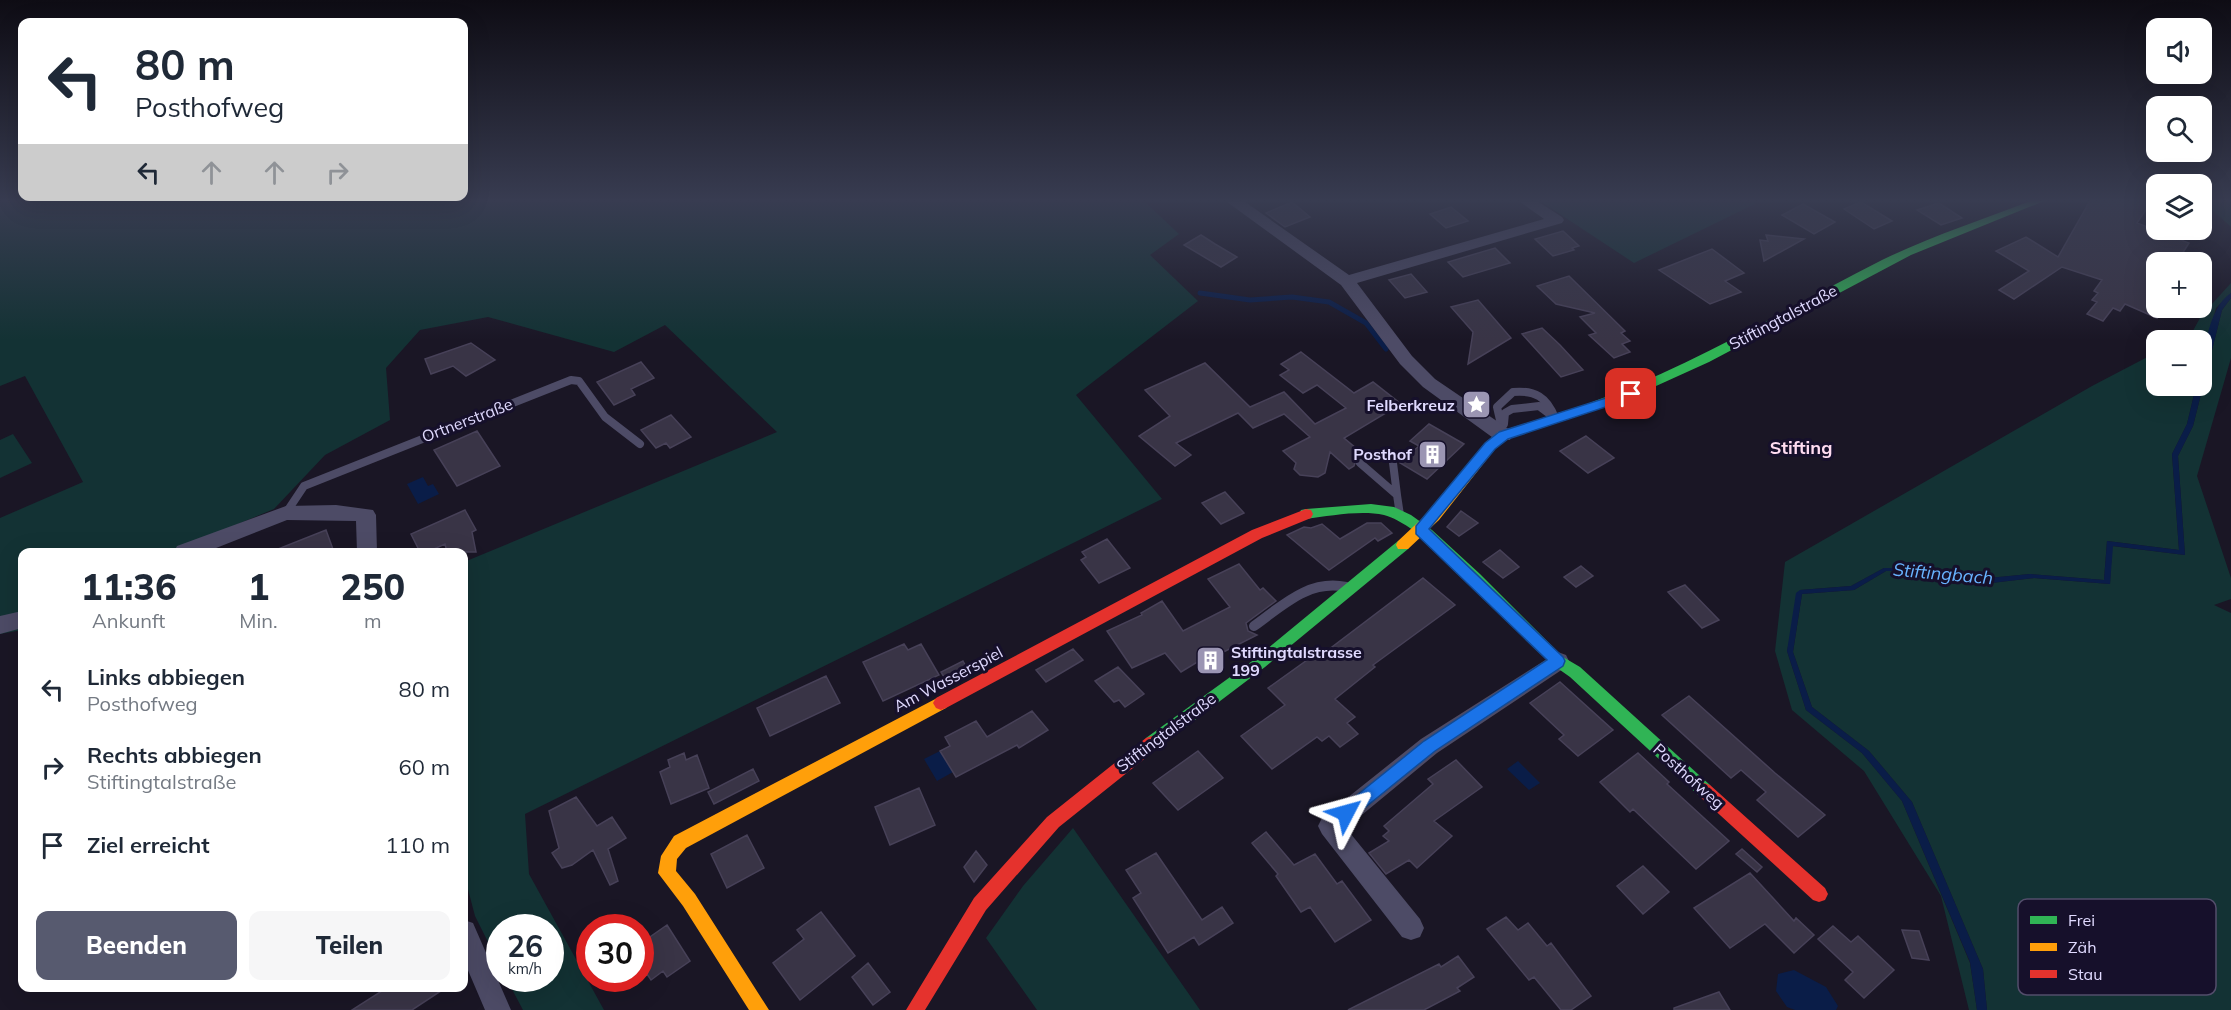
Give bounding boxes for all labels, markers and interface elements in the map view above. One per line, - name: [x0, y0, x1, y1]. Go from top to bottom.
- map controls: [2146, 18, 2212, 396]
- button: sound: [2146, 18, 2212, 84]
- text: 80 m: [135, 38, 235, 91]
- icon: left: [36, 42, 114, 120]
- text: Posthofweg: [135, 90, 284, 124]
- button: search: [2146, 96, 2212, 162]
- icon: left: [132, 156, 165, 189]
- icon: ahead: [195, 156, 228, 189]
- icon: ahead: [258, 156, 291, 189]
- icon: right: [321, 156, 354, 189]
- button: layers: [2146, 174, 2212, 240]
- button: +: [2146, 252, 2212, 318]
- street label: Stiftingtalstraße: [1726, 280, 1840, 354]
- button: −: [2146, 330, 2212, 396]
- pin: [1605, 368, 1656, 419]
- icon: arrive: [1614, 377, 1647, 410]
- place icon: Felberkreuz: [1460, 389, 1492, 421]
- street label: Ortnerstraße: [419, 394, 515, 446]
- place label: Felberkreuz: [1367, 395, 1455, 415]
- district label: Stifting: [1770, 436, 1832, 459]
- building icon: Posthof: [1417, 438, 1449, 470]
- place label: Posthof: [1353, 444, 1413, 464]
- water label: Stiftingbach: [1892, 558, 1994, 589]
- text: 11:36: [81, 564, 177, 609]
- text: 1: [248, 564, 269, 609]
- text: 250: [340, 564, 405, 609]
- text: Ankunft: [92, 608, 165, 633]
- text: Min.: [239, 608, 278, 633]
- text: m: [364, 608, 382, 633]
- street label: Am Wasserspiel: [890, 642, 1006, 716]
- place label: Stiftingtalstrasse 199: [1231, 642, 1362, 680]
- building icon: Stiftingtalstrasse 199: [1194, 645, 1226, 677]
- text: Links abbiegen: [87, 663, 245, 691]
- icon: left: [36, 673, 69, 706]
- text: 80 m: [399, 675, 450, 703]
- street label: Stiftingtalstraße: [1112, 688, 1220, 776]
- text: Posthofweg: [87, 691, 198, 716]
- street label: Posthofweg: [1649, 739, 1729, 813]
- text: Rechts abbiegen: [87, 741, 262, 769]
- icon: right: [36, 751, 69, 784]
- text: 60 m: [399, 753, 450, 781]
- text: Stiftingtalstraße: [87, 769, 236, 794]
- position arrow: [1314, 781, 1378, 845]
- icon: arrive: [36, 829, 69, 862]
- text: Ziel erreicht: [87, 831, 210, 859]
- text: 110 m: [385, 831, 450, 859]
- legend: [2018, 899, 2216, 995]
- text: Frei: [2068, 910, 2095, 930]
- button: Beenden: [36, 911, 237, 980]
- button: Teilen: [249, 911, 450, 980]
- speed limit sign: 30: [576, 914, 654, 992]
- text: 26: [507, 927, 543, 965]
- text: Zäh: [2068, 937, 2097, 957]
- text: km/h: [508, 959, 542, 978]
- text: Stau: [2068, 964, 2102, 984]

